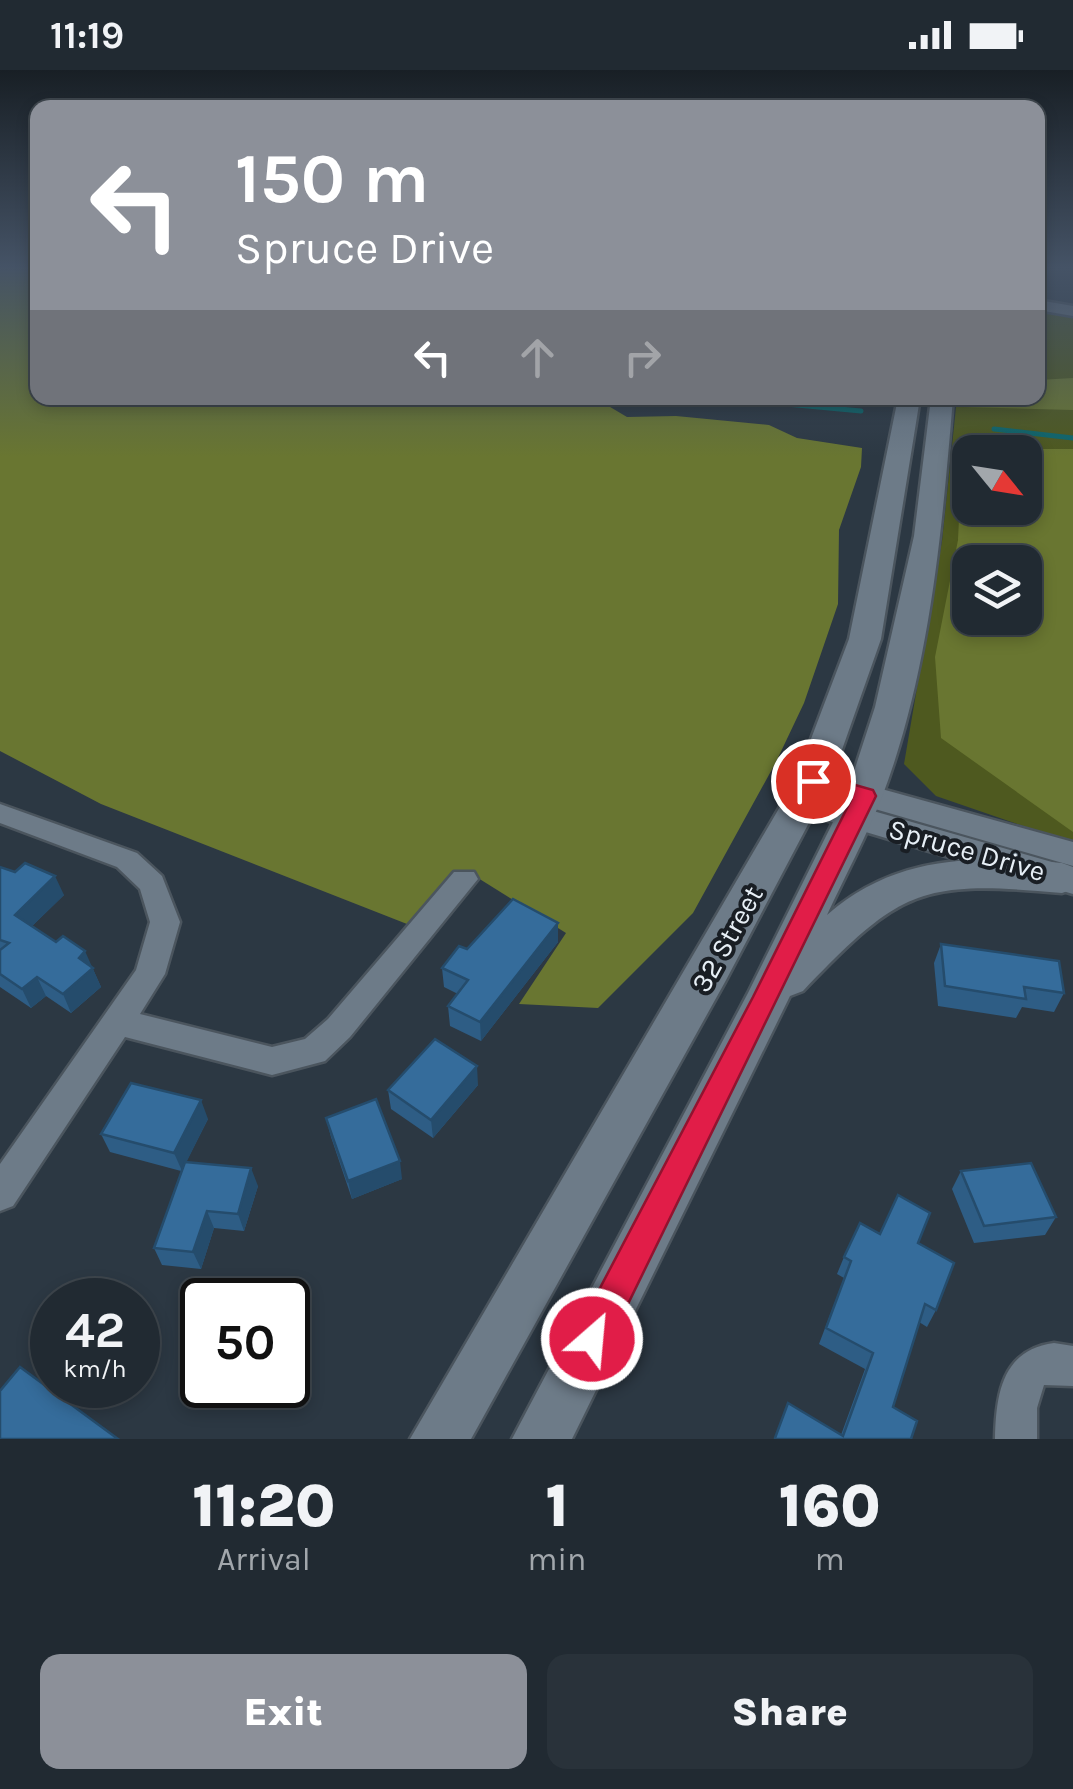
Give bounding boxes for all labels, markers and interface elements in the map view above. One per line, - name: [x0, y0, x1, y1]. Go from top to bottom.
- text: 11:19: [50, 13, 124, 58]
- text: 150 m: [235, 138, 429, 220]
- icon: left: [70, 140, 200, 270]
- text: Spruce Drive: [235, 222, 494, 274]
- icon: left: [405, 330, 460, 385]
- icon: ahead: [510, 330, 565, 385]
- icon: right: [615, 330, 670, 385]
- north arrow: [952, 435, 1042, 525]
- map controls: [952, 435, 1042, 635]
- button: layers: [952, 545, 1042, 635]
- pin: [771, 739, 856, 824]
- icon: arrive: [786, 754, 841, 809]
- street label: Spruce Drive: [885, 812, 1049, 888]
- street label: 32 Street: [684, 880, 770, 998]
- speed limit sign: 50: [180, 1278, 310, 1408]
- position arrow: [540, 1287, 644, 1391]
- text: 42: [65, 1301, 125, 1360]
- text: km/h: [63, 1354, 127, 1383]
- text: 11:20: [192, 1471, 335, 1541]
- text: 1: [545, 1471, 569, 1541]
- text: 160: [779, 1471, 881, 1541]
- text: Arrival: [217, 1541, 311, 1578]
- text: min: [528, 1541, 586, 1578]
- text: m: [815, 1541, 845, 1578]
- button: Exit: [40, 1654, 527, 1769]
- button: Share: [547, 1654, 1033, 1769]

